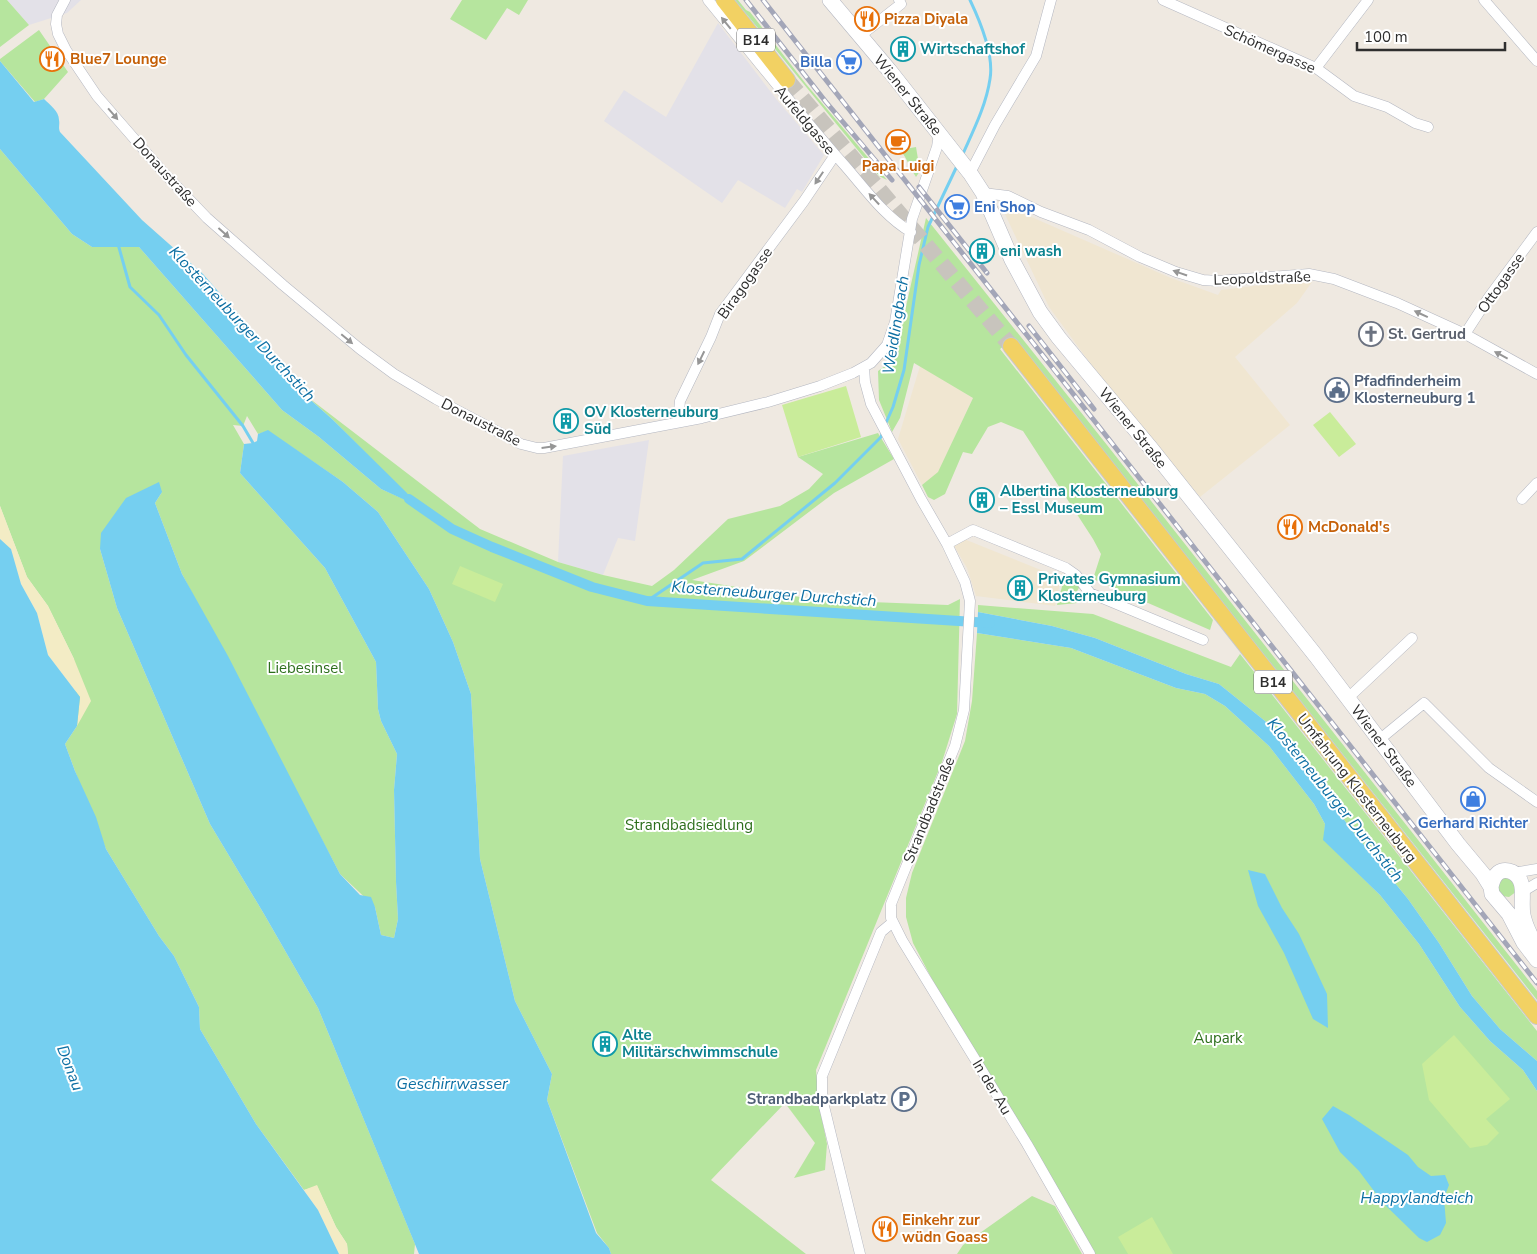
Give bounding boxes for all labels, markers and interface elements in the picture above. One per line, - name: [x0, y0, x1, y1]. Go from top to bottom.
- restaurant icon: Pizza Diyala: [854, 6, 880, 32]
- place label: Pizza Diyala: [884, 9, 968, 29]
- one-way arrow: [721, 16, 732, 29]
- street label: Schömergasse: [1221, 20, 1319, 78]
- scale bar: [1357, 20, 1504, 52]
- text: 100 m: [1364, 27, 1408, 47]
- road number: B14: [737, 28, 775, 52]
- building icon: Wirtschaftshof: [890, 36, 916, 62]
- place label: Wirtschaftshof: [920, 39, 1025, 59]
- restaurant icon: Blue7 Lounge: [39, 46, 65, 72]
- place label: Blue7 Lounge: [70, 49, 167, 69]
- supermarket icon: Billa: [836, 49, 862, 75]
- street label: Wiener Straße: [869, 50, 947, 140]
- place label: Billa: [800, 52, 832, 72]
- street label: Aufeldgasse: [770, 81, 840, 159]
- one-way arrow: [107, 108, 118, 120]
- cafe icon: Papa Luigi: [885, 129, 911, 155]
- street label: Donaustraße: [128, 133, 202, 211]
- place label: Papa Luigi: [862, 156, 934, 176]
- one-way arrow: [815, 171, 824, 185]
- one-way arrow: [869, 193, 880, 206]
- supermarket icon: Eni Shop: [944, 194, 970, 220]
- place label: Eni Shop: [974, 197, 1036, 217]
- one-way arrow: [217, 227, 229, 239]
- building icon: eni wash: [969, 238, 995, 264]
- water label: Klosterneuburger Durchstich: [164, 241, 320, 407]
- place label: eni wash: [1000, 241, 1062, 261]
- street label: Biragogasse: [713, 243, 777, 323]
- street label: Ottogasse: [1473, 249, 1529, 317]
- street label: Leopoldstraße: [1213, 266, 1311, 290]
- one-way arrow: [1172, 268, 1187, 276]
- water label: Weidlingbach: [877, 274, 915, 376]
- one-way arrow: [1414, 309, 1428, 317]
- church icon: St. Gertrud: [1358, 321, 1384, 347]
- place label: St. Gertrud: [1388, 324, 1466, 344]
- one-way arrow: [340, 333, 353, 344]
- one-way arrow: [697, 351, 705, 366]
- one-way arrow: [1493, 351, 1508, 359]
- place label: Pfadfinderheim Klosterneuburg 1: [1354, 371, 1475, 408]
- public building icon: Pfadfinderheim Klosterneuburg 1: [1324, 377, 1350, 403]
- street label: Wiener Straße: [1094, 383, 1172, 473]
- street label: Donaustraße: [438, 393, 524, 451]
- place label: OV Klosterneuburg Süd: [584, 402, 719, 439]
- building icon: OV Klosterneuburg Süd: [553, 408, 579, 434]
- one-way arrow: [541, 443, 557, 451]
- place label: Albertina Klosterneuburg – Essl Museum: [1000, 481, 1178, 518]
- building icon: Albertina Klosterneuburg – Essl Museum: [969, 487, 995, 513]
- restaurant icon: McDonald's: [1277, 514, 1303, 540]
- place label: McDonald's: [1308, 517, 1390, 537]
- place label: Privates Gymnasium Klosterneuburg: [1038, 569, 1181, 606]
- building icon: Privates Gymnasium Klosterneuburg: [1007, 575, 1033, 601]
- water label: Klosterneuburger Durchstich: [671, 576, 877, 612]
- park label: Liebesinsel: [267, 658, 343, 678]
- road number: B14: [1254, 670, 1292, 694]
- street label: Wiener Straße: [1346, 701, 1422, 791]
- street label: Umfahrung Klosterneuburg: [1292, 709, 1422, 867]
- water label: Klosterneuburger Durchstich: [1262, 713, 1408, 887]
- street label: Strandbadstraße: [899, 754, 959, 866]
- shop icon: Gerhard Richter: [1460, 786, 1486, 812]
- place label: Gerhard Richter: [1418, 813, 1528, 833]
- park label: Strandbadsiedlung: [625, 815, 753, 835]
- place label: Alte Militärschwimmschule: [622, 1025, 778, 1062]
- park label: Aupark: [1194, 1028, 1243, 1048]
- building icon: Alte Militärschwimmschule: [592, 1031, 618, 1057]
- water label: Donau: [51, 1042, 89, 1094]
- street label: In der Au: [968, 1055, 1016, 1119]
- water label: Geschirrwasser: [396, 1073, 509, 1095]
- parking icon: Strandbadparkplatz: [891, 1086, 917, 1112]
- place label: Strandbadparkplatz: [747, 1089, 886, 1109]
- water label: Happylandteich: [1360, 1187, 1474, 1209]
- place label: Einkehr zur wüdn Goass: [902, 1210, 988, 1247]
- restaurant icon: Einkehr zur wüdn Goass: [872, 1216, 898, 1242]

